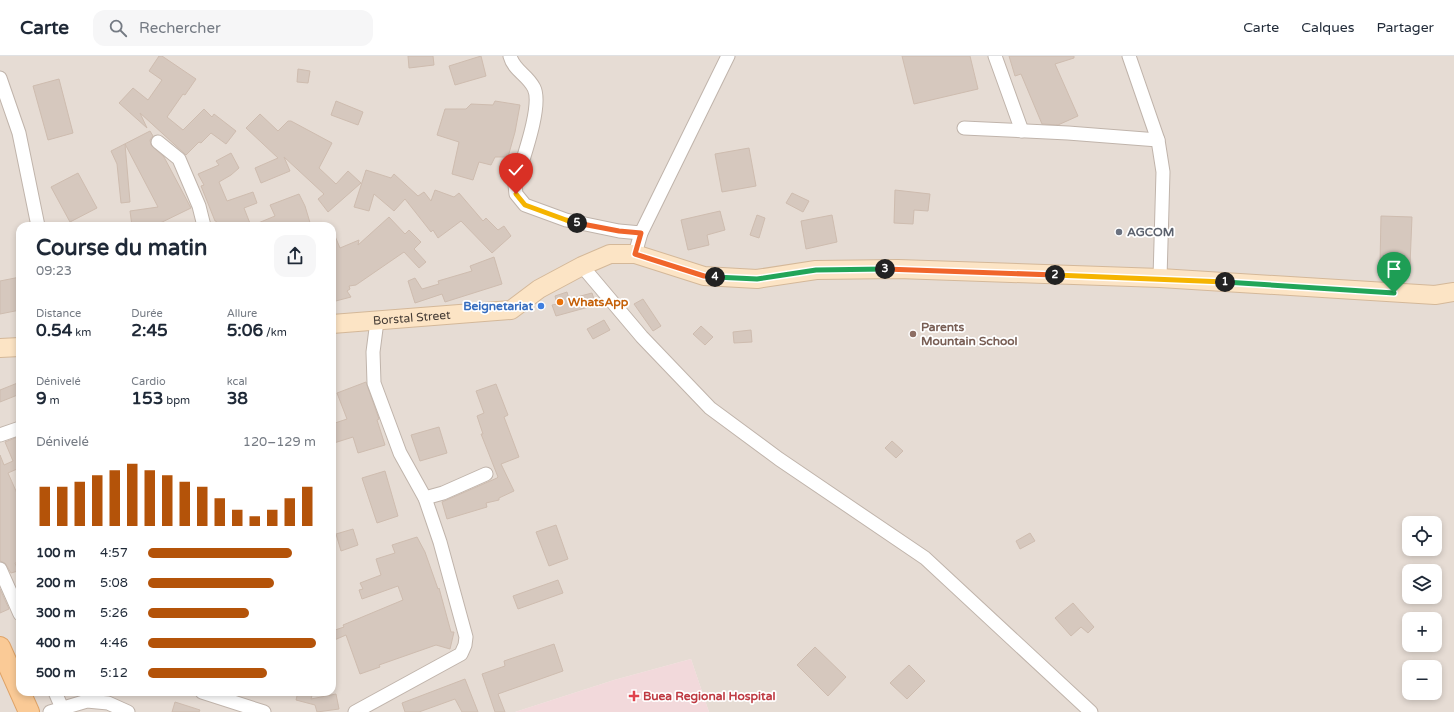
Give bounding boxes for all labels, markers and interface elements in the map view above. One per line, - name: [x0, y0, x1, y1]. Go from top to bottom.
- search box: [93, 10, 373, 46]
- text: Carte: [20, 17, 69, 39]
- icon: search: [107, 17, 129, 39]
- text: Rechercher: [139, 19, 221, 37]
- text: Carte: [1243, 19, 1279, 36]
- text: Calques: [1301, 19, 1354, 36]
- text: Partager: [1376, 19, 1434, 36]
- pin: [499, 153, 533, 194]
- icon: check: [505, 159, 527, 181]
- pin: 5: [567, 213, 587, 233]
- text: 5: [574, 216, 580, 229]
- place label: AGCOM: [1127, 225, 1174, 239]
- marker: AGCOM: [1114, 227, 1124, 237]
- text: Course du matin: [36, 235, 207, 261]
- button: share: [274, 235, 316, 277]
- pin: [1377, 252, 1411, 293]
- icon: arrive: [1383, 258, 1405, 280]
- pin: 3: [875, 259, 895, 279]
- text: 3: [882, 262, 888, 275]
- text: 09:23: [36, 263, 72, 279]
- pin: 2: [1045, 265, 1065, 285]
- pin: 4: [705, 267, 725, 287]
- text: 2: [1052, 268, 1058, 281]
- text: 4: [712, 270, 718, 283]
- pin: 1: [1215, 272, 1235, 292]
- text: 1: [1222, 275, 1228, 288]
- place label: WhatsApp: [568, 295, 629, 310]
- marker: WhatsApp: [555, 297, 565, 307]
- place label: Beignetariat: [463, 299, 533, 314]
- marker: Beignetariat: [536, 301, 546, 311]
- text: Distance: [36, 307, 81, 320]
- text: Durée: [131, 307, 163, 320]
- text: Allure: [227, 307, 257, 320]
- street label: Borstal Street: [372, 308, 451, 328]
- text: 0.54: [36, 320, 72, 341]
- text: 2:45: [131, 320, 168, 341]
- text: 5:06: [227, 320, 263, 341]
- place label: Parents Mountain School: [921, 320, 1018, 348]
- text: km: [72, 326, 91, 339]
- text: /km: [263, 326, 287, 339]
- marker: Parents Mountain School: [908, 329, 918, 339]
- text: Dénivelé: [36, 375, 81, 388]
- text: Cardio: [131, 375, 166, 388]
- text: kcal: [227, 375, 247, 388]
- text: 9: [36, 388, 47, 409]
- text: 153: [131, 388, 163, 409]
- text: 38: [227, 388, 248, 409]
- text: m: [47, 394, 60, 407]
- text: bpm: [163, 394, 190, 407]
- text: Dénivelé: [36, 434, 89, 450]
- text: 120–129 m: [243, 434, 316, 450]
- map controls: [1402, 516, 1442, 700]
- button: locate: [1402, 516, 1442, 556]
- text: 100 m: [36, 545, 76, 561]
- text: 4:57: [100, 545, 128, 561]
- button: layers: [1402, 564, 1442, 604]
- text: 200 m: [36, 575, 76, 591]
- text: 5:08: [100, 575, 128, 591]
- text: 300 m: [36, 605, 76, 621]
- text: 5:26: [100, 605, 128, 621]
- button: +: [1402, 612, 1442, 652]
- text: 400 m: [36, 635, 76, 651]
- text: 4:46: [100, 635, 128, 651]
- button: −: [1402, 660, 1442, 700]
- text: 500 m: [36, 665, 76, 681]
- text: 5:12: [100, 665, 128, 681]
- place label: Buea Regional Hospital: [643, 689, 775, 704]
- marker: Buea Regional Hospital: [628, 690, 640, 702]

